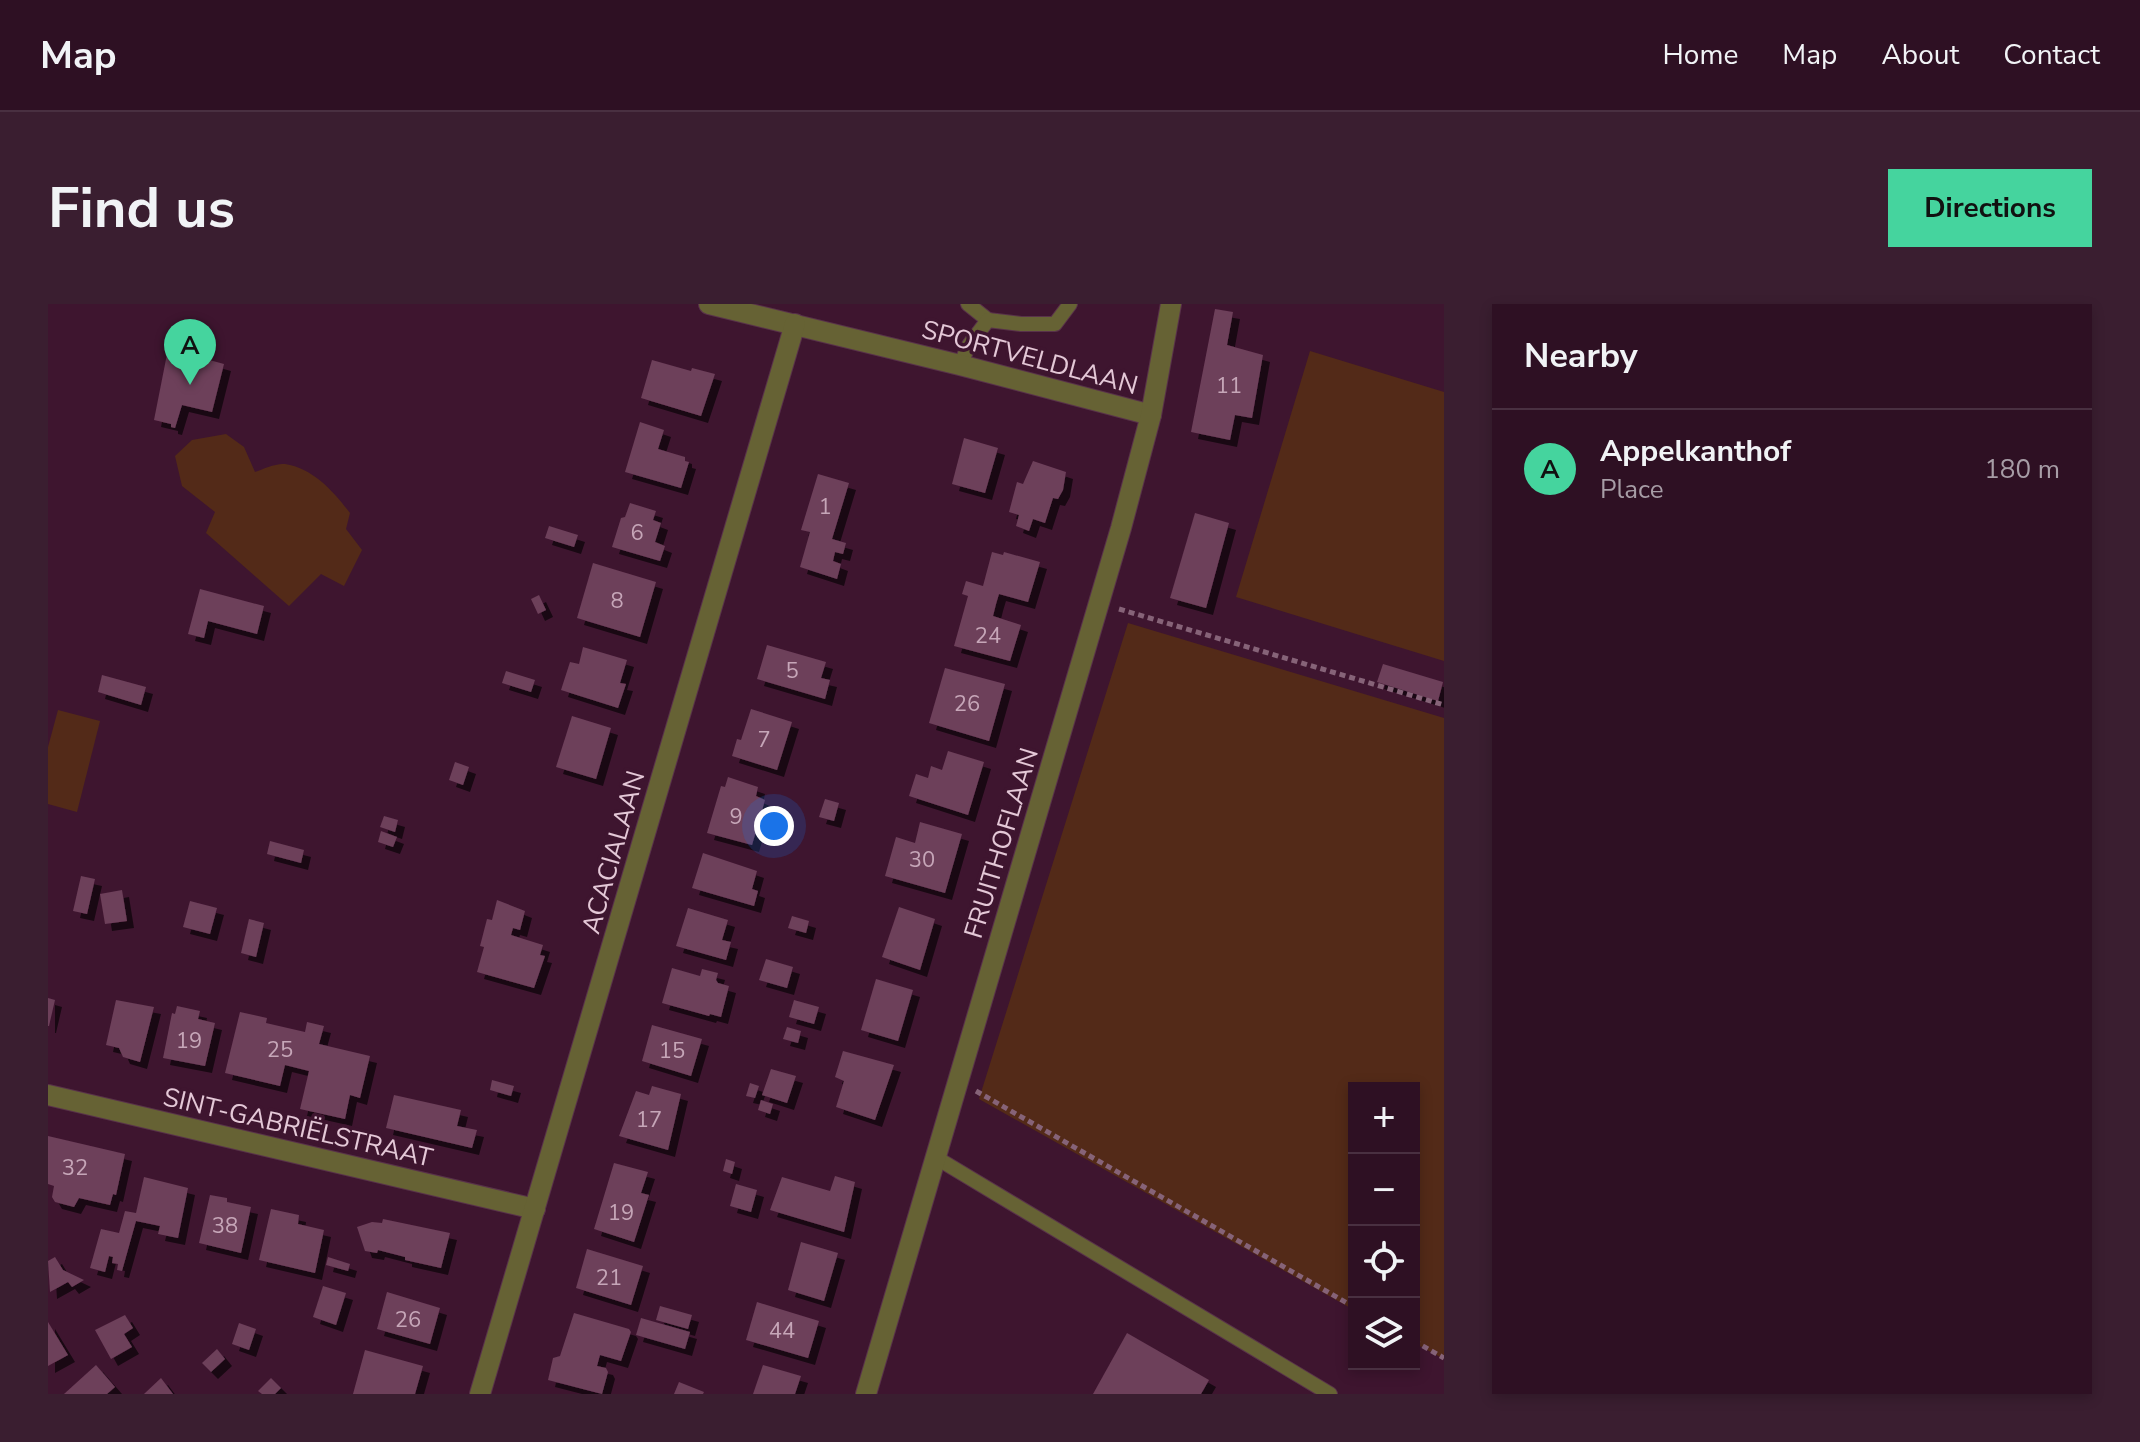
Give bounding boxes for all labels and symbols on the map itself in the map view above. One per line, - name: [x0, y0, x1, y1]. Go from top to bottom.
- street label: SPORTVELDLAAN: [918, 312, 1142, 403]
- pin: A: [164, 319, 216, 385]
- house number: 11: [1216, 371, 1242, 401]
- house number: 1: [818, 492, 832, 522]
- house number: 6: [630, 518, 644, 548]
- house number: 8: [610, 586, 624, 616]
- house number: 24: [975, 621, 1001, 651]
- house number: 5: [785, 656, 799, 686]
- house number: 26: [954, 689, 980, 719]
- house number: 7: [757, 725, 771, 755]
- street label: FRUITHOFLAAN: [956, 744, 1047, 943]
- street label: ACACIALAAN: [573, 766, 653, 938]
- house number: 9: [729, 802, 743, 832]
- your location: [754, 806, 794, 846]
- house number: 30: [909, 845, 935, 875]
- house number: 19: [176, 1026, 202, 1056]
- house number: 25: [267, 1035, 293, 1065]
- house number: 15: [659, 1036, 685, 1066]
- street label: SINT-GABRIËLSTRAAT: [160, 1079, 436, 1176]
- house number: 17: [636, 1105, 662, 1135]
- house number: 32: [62, 1153, 88, 1183]
- house number: 19: [608, 1198, 634, 1228]
- house number: 38: [212, 1211, 238, 1241]
- house number: 21: [596, 1263, 622, 1293]
- house number: 26: [395, 1305, 421, 1335]
- house number: 44: [769, 1316, 795, 1346]

